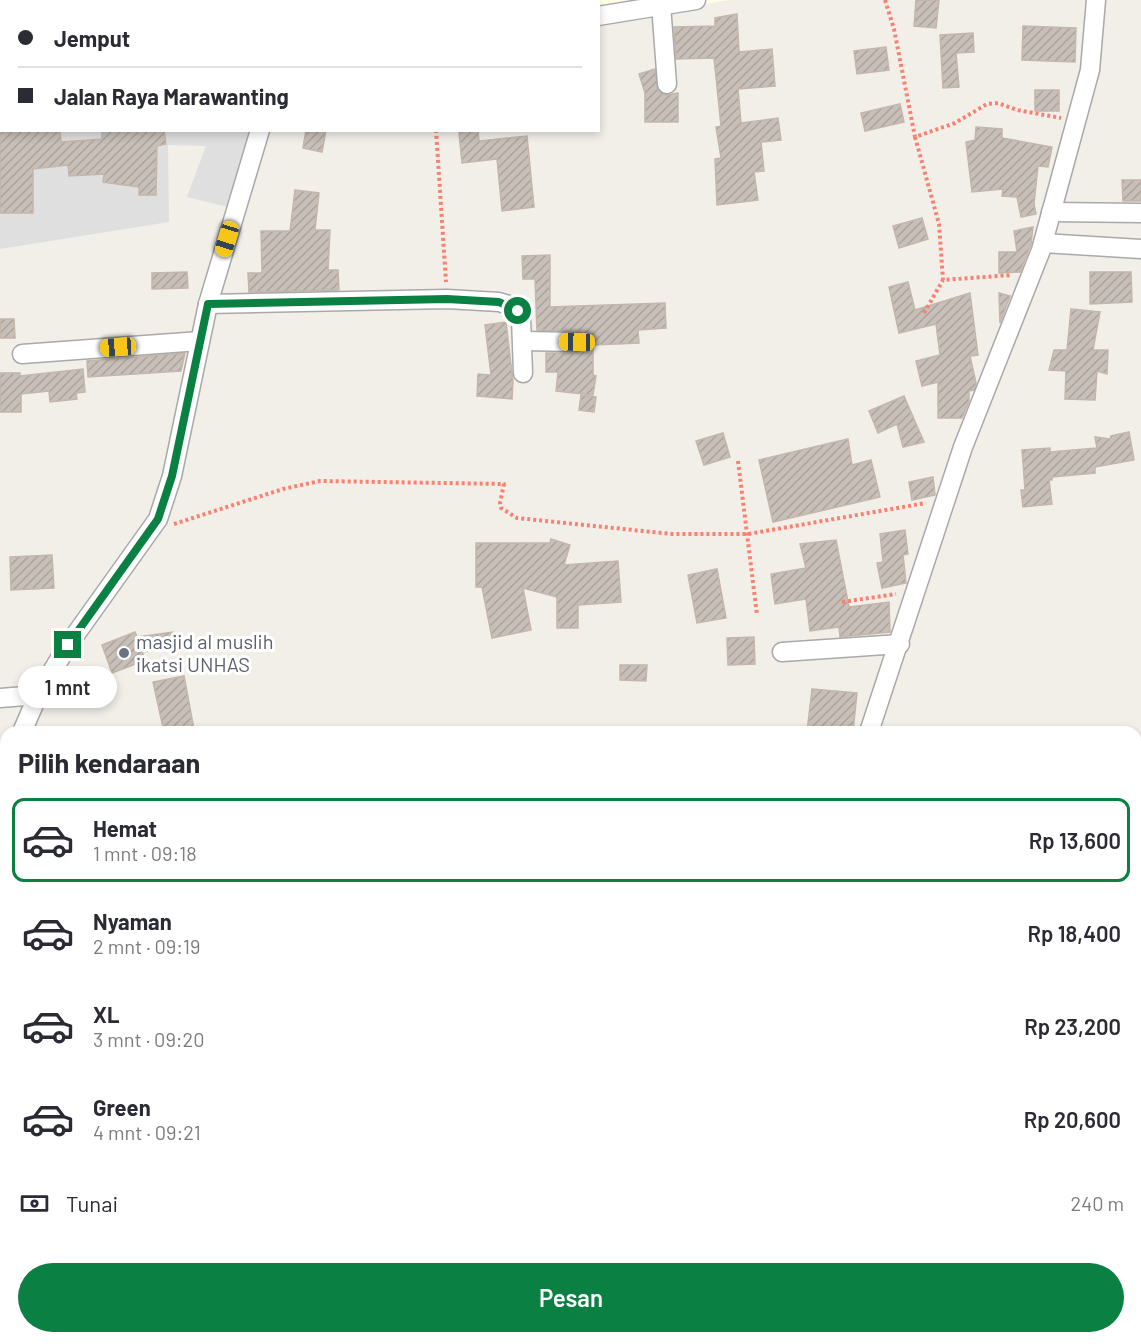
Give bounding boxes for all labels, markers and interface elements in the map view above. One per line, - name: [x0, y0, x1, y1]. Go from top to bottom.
- text: Jemput: [54, 25, 130, 51]
- text: Jalan Raya Marawanting: [54, 83, 289, 109]
- car: [213, 219, 241, 259]
- route start: [504, 297, 531, 324]
- car: [559, 333, 595, 351]
- car: [99, 337, 137, 357]
- place label: masjid al muslih ikatsi UNHAS: [136, 629, 273, 676]
- route end: [54, 631, 81, 658]
- marker: masjid al muslih ikatsi UNHAS: [117, 646, 131, 660]
- callout: 1 mnt: [19, 666, 118, 708]
- text: 1 mnt: [45, 675, 91, 699]
- text: Pilih kendaraan: [18, 746, 200, 778]
- icon: car: [21, 813, 75, 867]
- text: Hemat: [93, 815, 157, 841]
- text: Rp 13,600: [1029, 827, 1121, 853]
- text: 1 mnt · 09:18: [93, 841, 197, 865]
- icon: car: [21, 906, 75, 960]
- text: Nyaman: [93, 908, 172, 934]
- text: Rp 18,400: [1028, 920, 1121, 946]
- text: 2 mnt · 09:19: [93, 934, 200, 958]
- icon: car: [21, 999, 75, 1053]
- text: XL: [93, 1001, 119, 1027]
- text: Rp 23,200: [1024, 1013, 1121, 1039]
- text: 3 mnt · 09:20: [93, 1027, 205, 1051]
- icon: car: [21, 1092, 75, 1146]
- text: Green: [93, 1094, 151, 1120]
- text: Rp 20,600: [1024, 1106, 1121, 1132]
- text: 4 mnt · 09:21: [93, 1120, 201, 1144]
- icon: cash: [18, 1187, 51, 1220]
- text: Tunai: [66, 1190, 118, 1216]
- text: 240 m: [1070, 1191, 1124, 1215]
- button: Pesan: [18, 1263, 1124, 1332]

